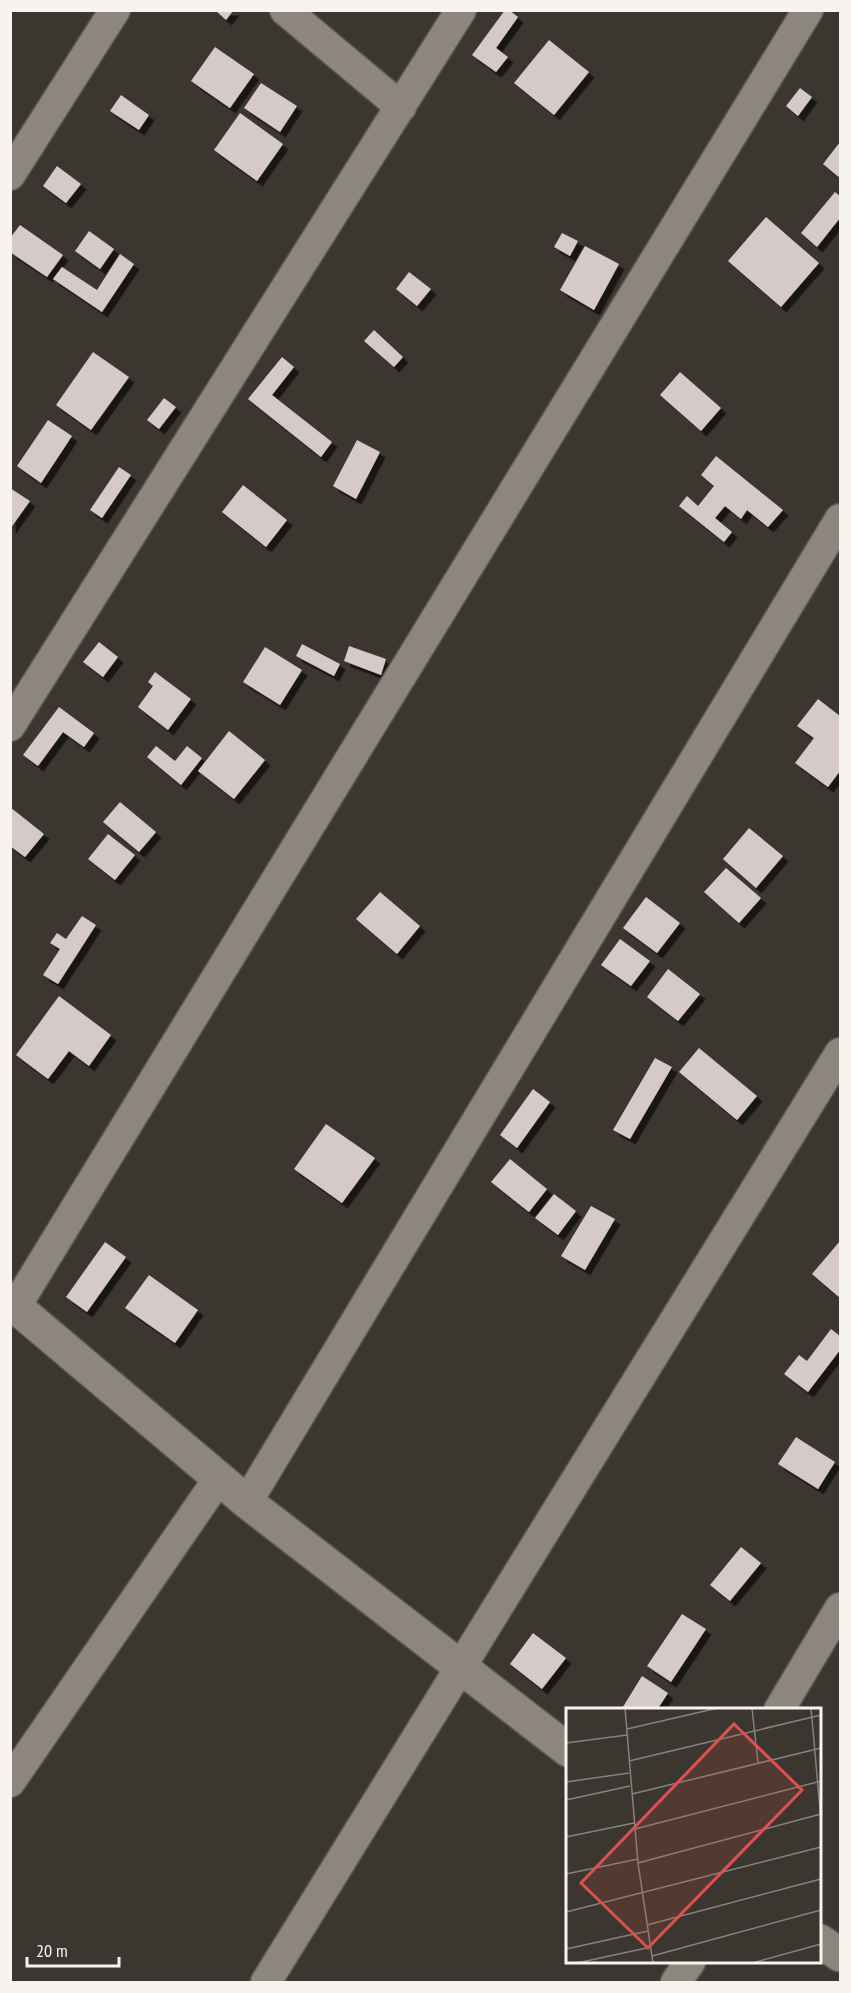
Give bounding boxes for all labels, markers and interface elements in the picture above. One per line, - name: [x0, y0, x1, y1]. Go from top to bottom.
- inset map: [566, 1708, 821, 1963]
- scale bar: [27, 1930, 118, 1968]
- text: 20 m: [36, 1939, 68, 1962]

